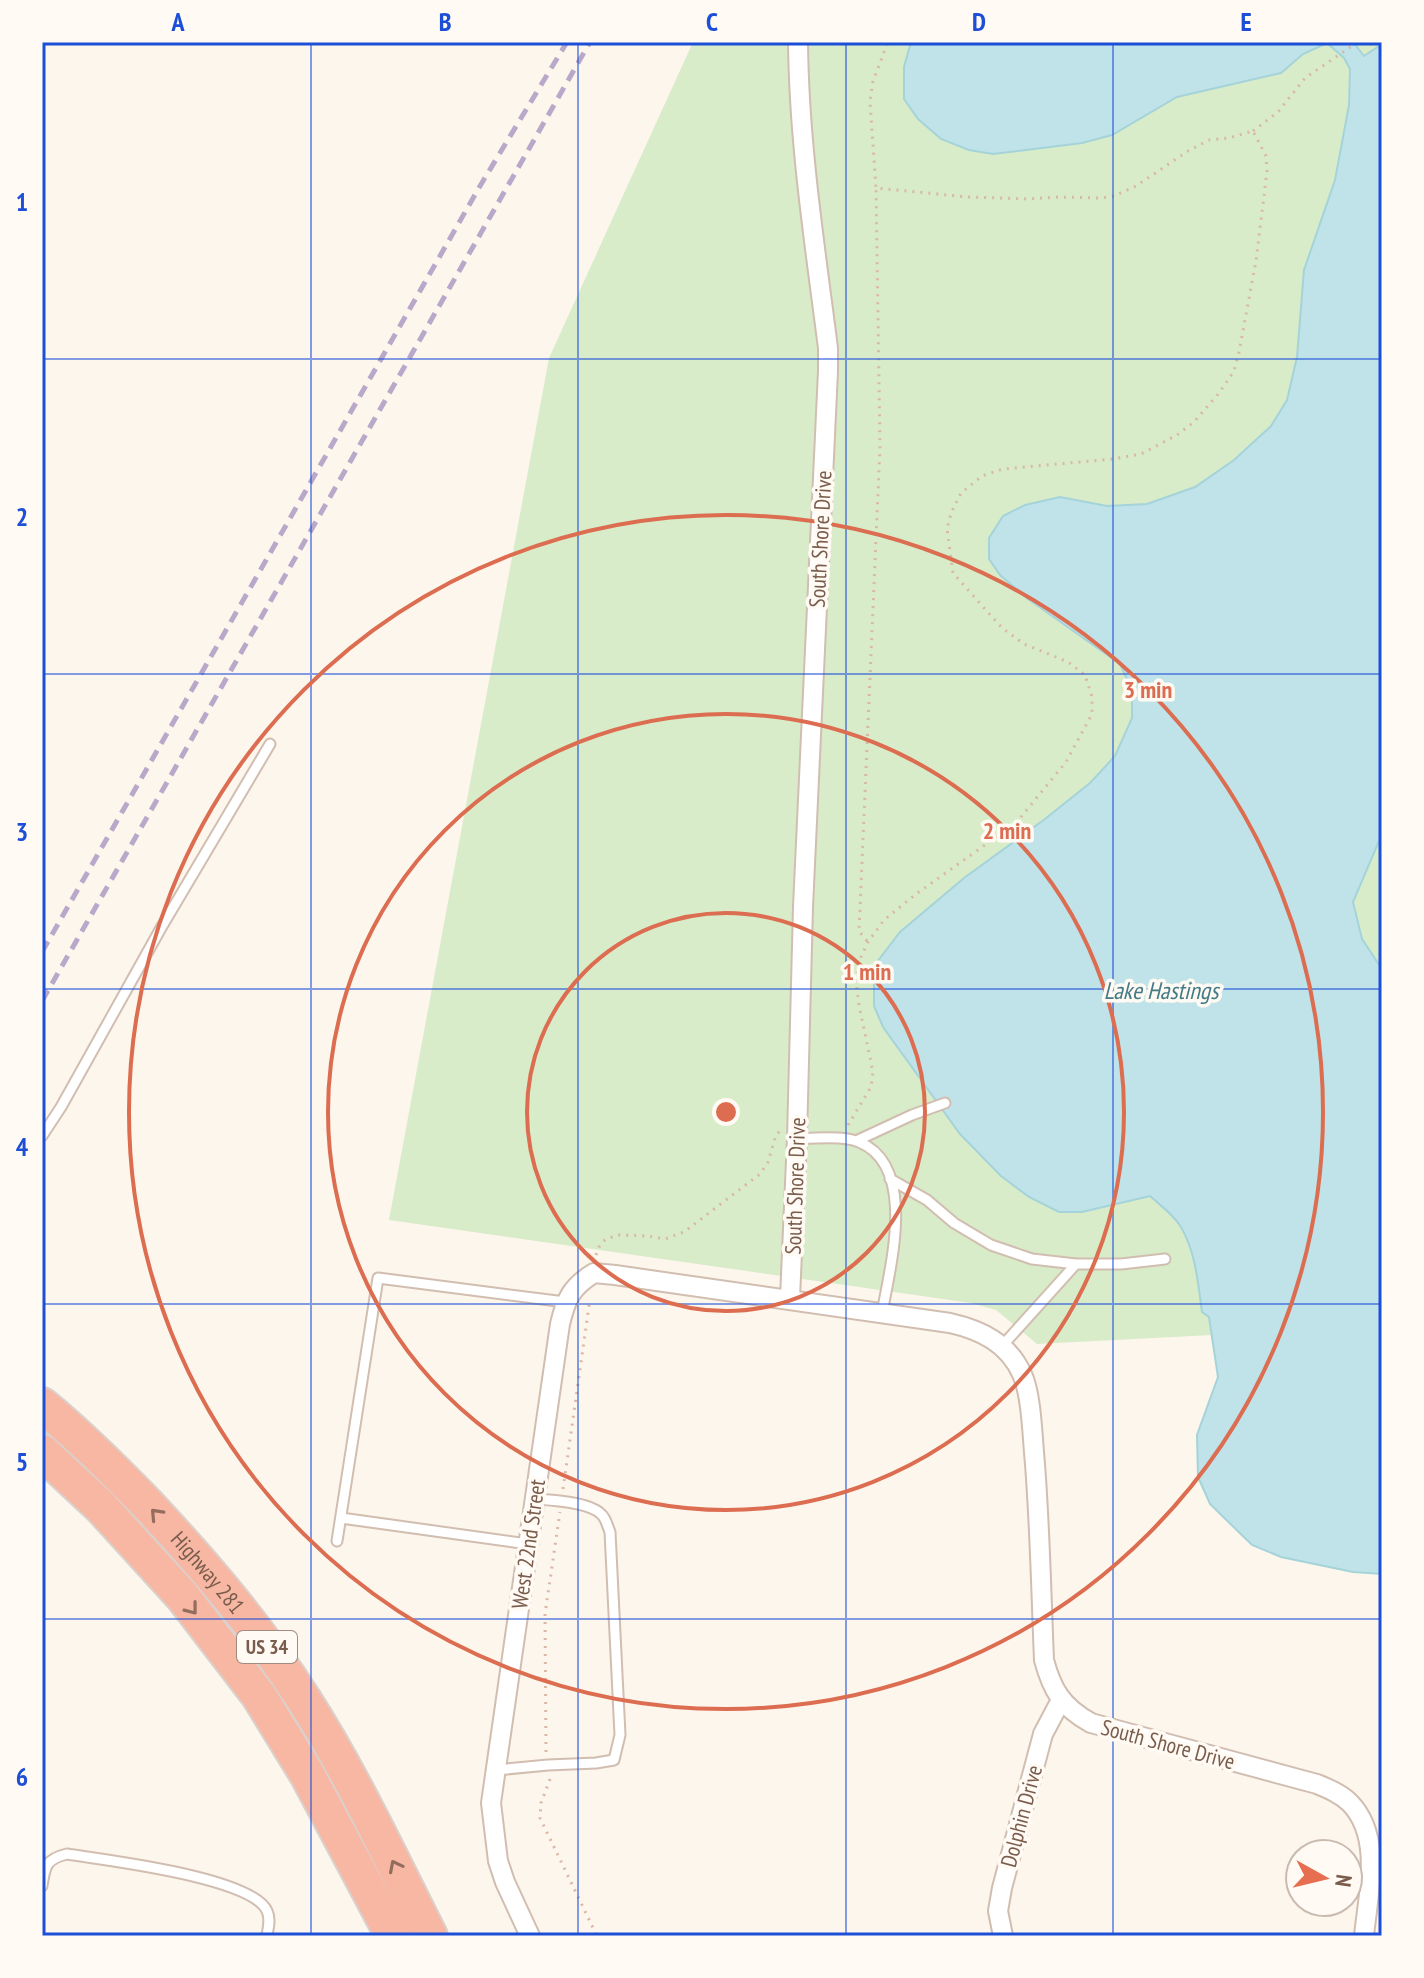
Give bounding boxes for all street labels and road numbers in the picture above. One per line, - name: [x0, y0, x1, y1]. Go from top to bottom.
- street label: South Shore Drive: [802, 470, 838, 608]
- street label: South Shore Drive: [779, 1117, 811, 1255]
- street label: West 22nd Street: [505, 1477, 551, 1611]
- street label: Highway 281: [165, 1525, 251, 1619]
- road number: US 34: [237, 1631, 297, 1663]
- street label: South Shore Drive: [1098, 1713, 1238, 1775]
- street label: Dolphin Drive: [994, 1762, 1048, 1870]

